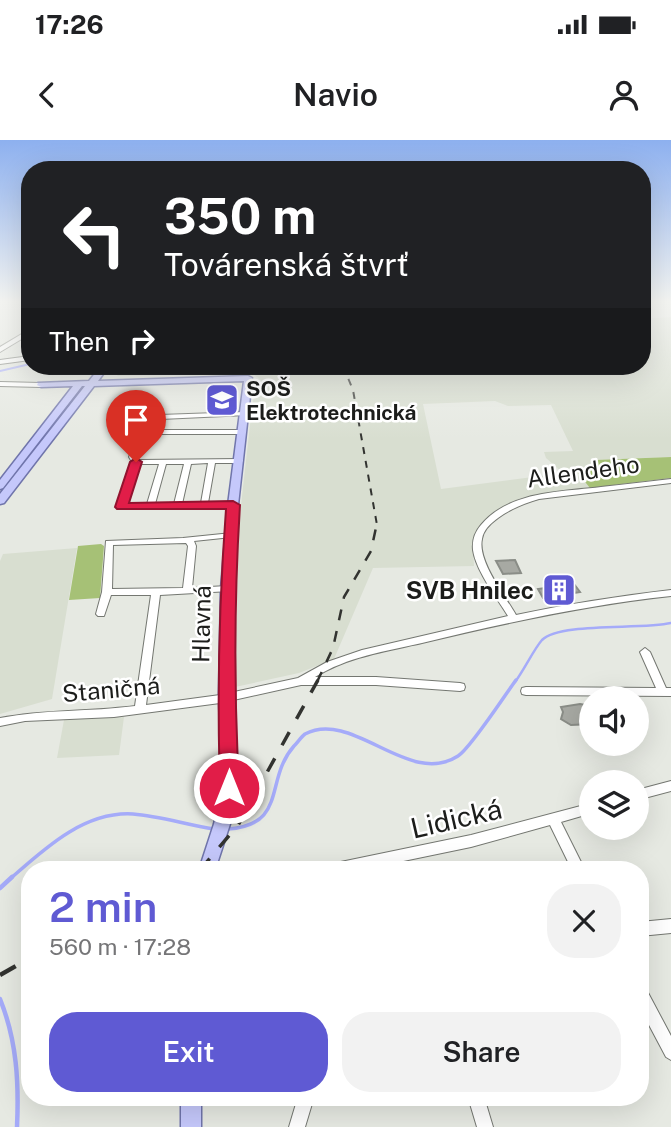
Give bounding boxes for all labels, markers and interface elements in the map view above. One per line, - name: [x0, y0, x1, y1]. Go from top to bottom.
- text: 17:26: [35, 9, 104, 40]
- icon: back: [28, 76, 66, 114]
- text: Navio: [293, 76, 378, 113]
- icon: person: [605, 76, 643, 114]
- text: 350 m: [164, 187, 316, 245]
- icon: left: [49, 189, 140, 280]
- text: Továrenská štvrť: [164, 246, 410, 283]
- icon: right: [123, 322, 161, 360]
- text: Then: [49, 326, 109, 357]
- place label: SOŠ Elektrotechnická: [246, 376, 416, 425]
- school or university icon: SOŠ Elektrotechnická: [203, 381, 241, 419]
- pin: [106, 390, 166, 462]
- icon: arrive: [117, 401, 155, 439]
- street label: Allendeho: [525, 449, 641, 493]
- building icon: SVB Hnilec: [540, 571, 578, 609]
- place label: SVB Hnilec: [406, 576, 534, 604]
- street label: Hlavná: [186, 585, 216, 663]
- street label: Staničná: [61, 671, 161, 707]
- map controls: [579, 686, 649, 840]
- button: sound: [579, 686, 649, 756]
- position arrow: [192, 751, 266, 825]
- button: layers: [579, 770, 649, 840]
- street label: Lidická: [407, 791, 505, 845]
- text: 2 min: [49, 882, 157, 931]
- button: close: [547, 884, 621, 958]
- text: 560 m · 17:28: [49, 933, 191, 960]
- button: Exit: [49, 1012, 328, 1092]
- button: Share: [342, 1012, 621, 1092]

